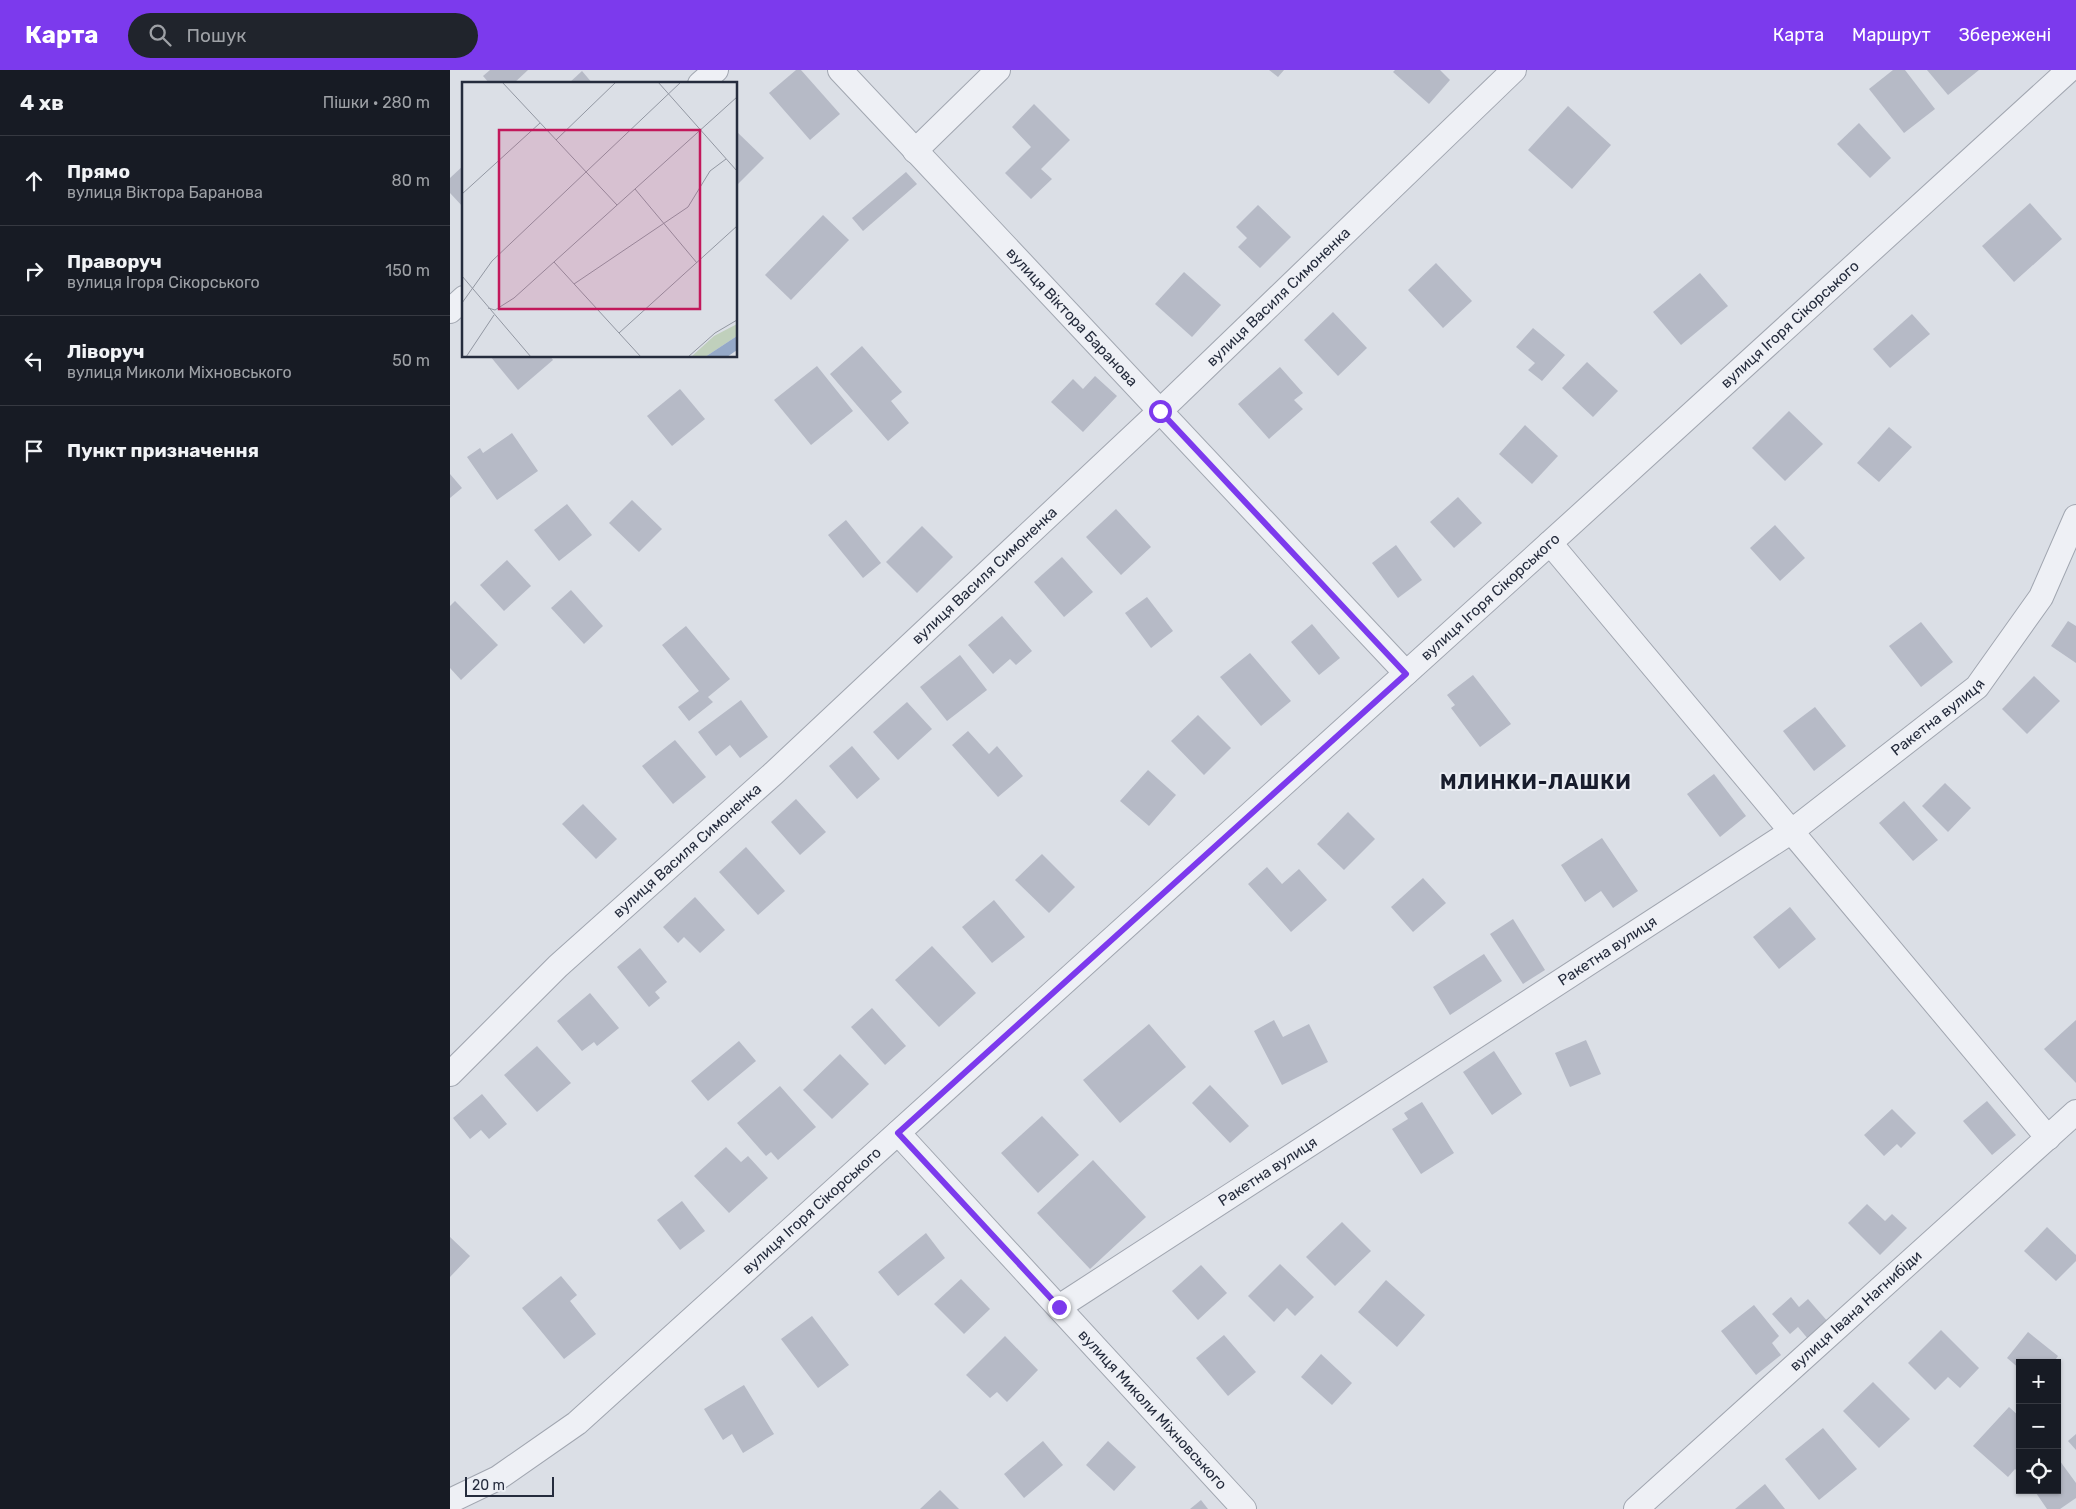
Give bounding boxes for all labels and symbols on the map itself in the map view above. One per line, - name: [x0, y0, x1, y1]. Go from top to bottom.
- inset map: [462, 82, 738, 358]
- street label: вулиця Василя Симоненка: [1203, 224, 1354, 370]
- street label: вулиця Віктора Баранова: [1003, 244, 1141, 390]
- street label: вулиця Ігоря Сікорського: [1717, 257, 1863, 392]
- route start: [1149, 400, 1172, 423]
- street label: вулиця Василя Симоненка: [908, 503, 1061, 648]
- street label: вулиця Ігоря Сікорського: [1417, 530, 1564, 664]
- street label: Ракетна вулиця: [1887, 675, 1989, 760]
- district label: МЛИНКИ-ЛАШКИ: [1440, 770, 1632, 794]
- street label: вулиця Василя Симоненка: [609, 780, 765, 921]
- street label: Ракетна вулиця: [1555, 912, 1660, 989]
- street label: Ракетна вулиця: [1215, 1133, 1321, 1210]
- street label: вулиця Ігоря Сікорського: [739, 1143, 885, 1278]
- street label: вулиця Івана Нагнибіди: [1786, 1247, 1925, 1375]
- route end: [1048, 1296, 1071, 1319]
- street label: вулиця Миколи Міхновського: [1075, 1326, 1231, 1493]
- scale bar: [465, 1474, 554, 1497]

